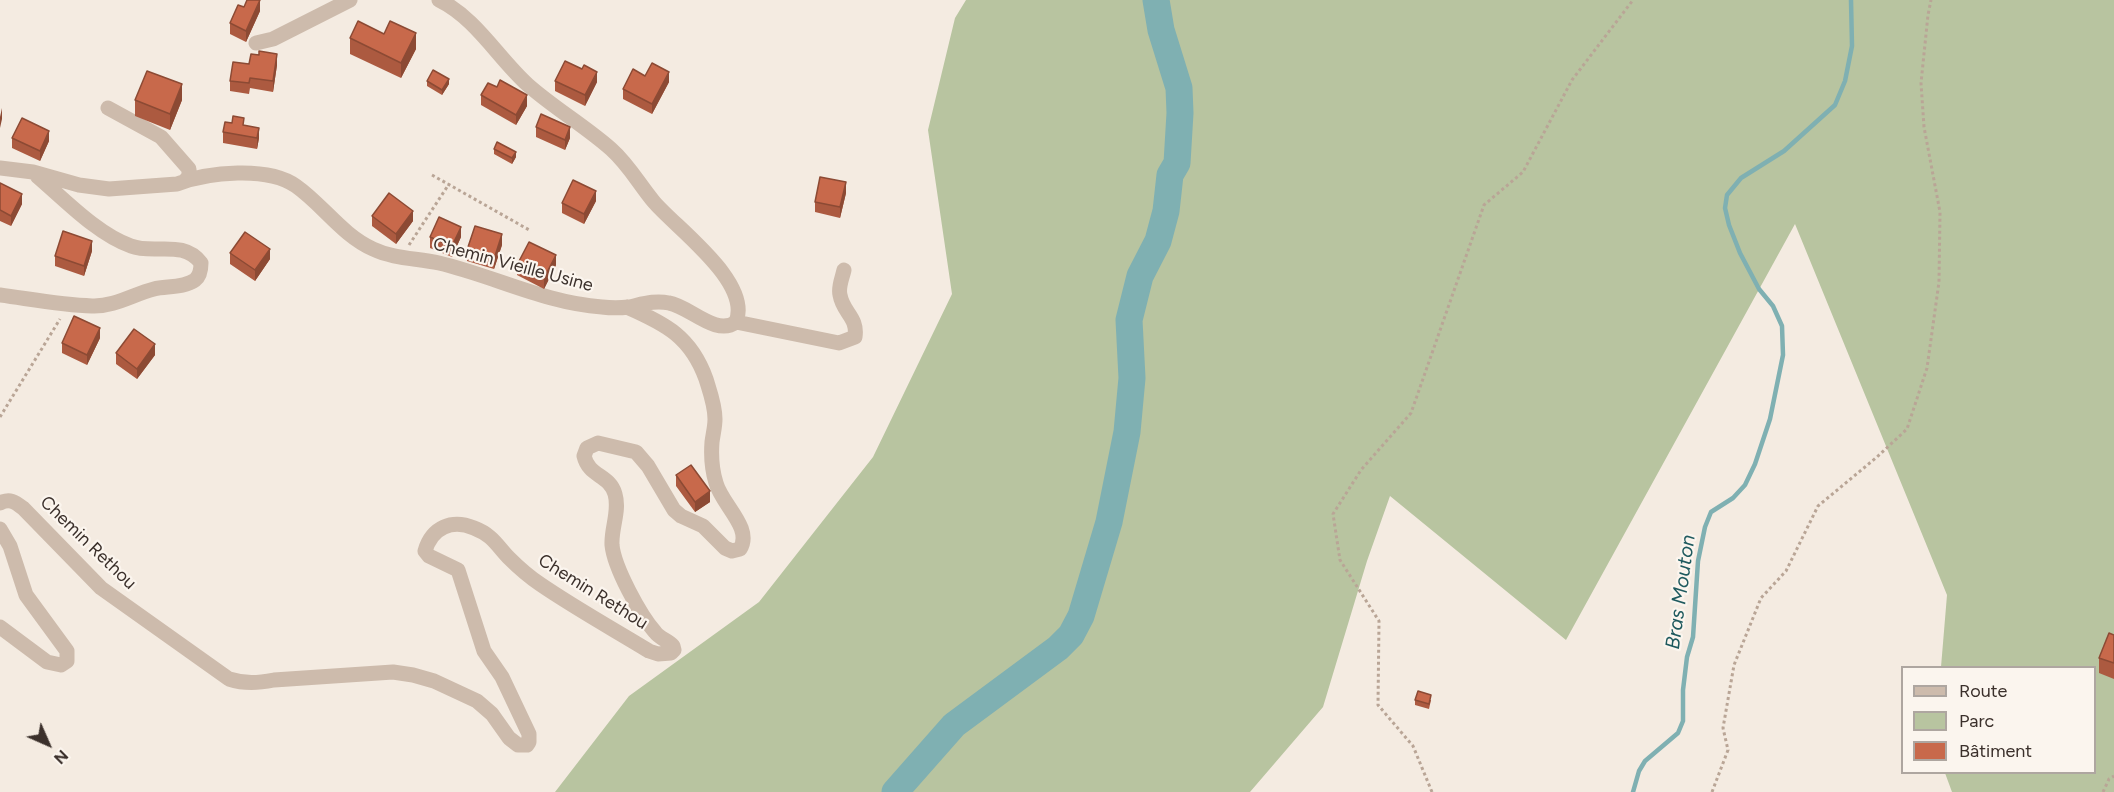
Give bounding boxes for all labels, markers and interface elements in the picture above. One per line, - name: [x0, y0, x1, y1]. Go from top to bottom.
- street label: Chemin Vieille Usine: [431, 233, 595, 297]
- street label: Chemin Rethou: [35, 492, 141, 594]
- water label: Bras Mouton: [1661, 533, 1701, 651]
- street label: Chemin Rethou: [534, 550, 652, 634]
- legend: [1901, 666, 2096, 774]
- text: Route: [1959, 680, 2007, 702]
- text: Parc: [1959, 710, 1994, 732]
- north arrow: [18, 714, 78, 774]
- text: Bâtiment: [1959, 740, 2032, 762]
- text: N: [50, 746, 72, 768]

